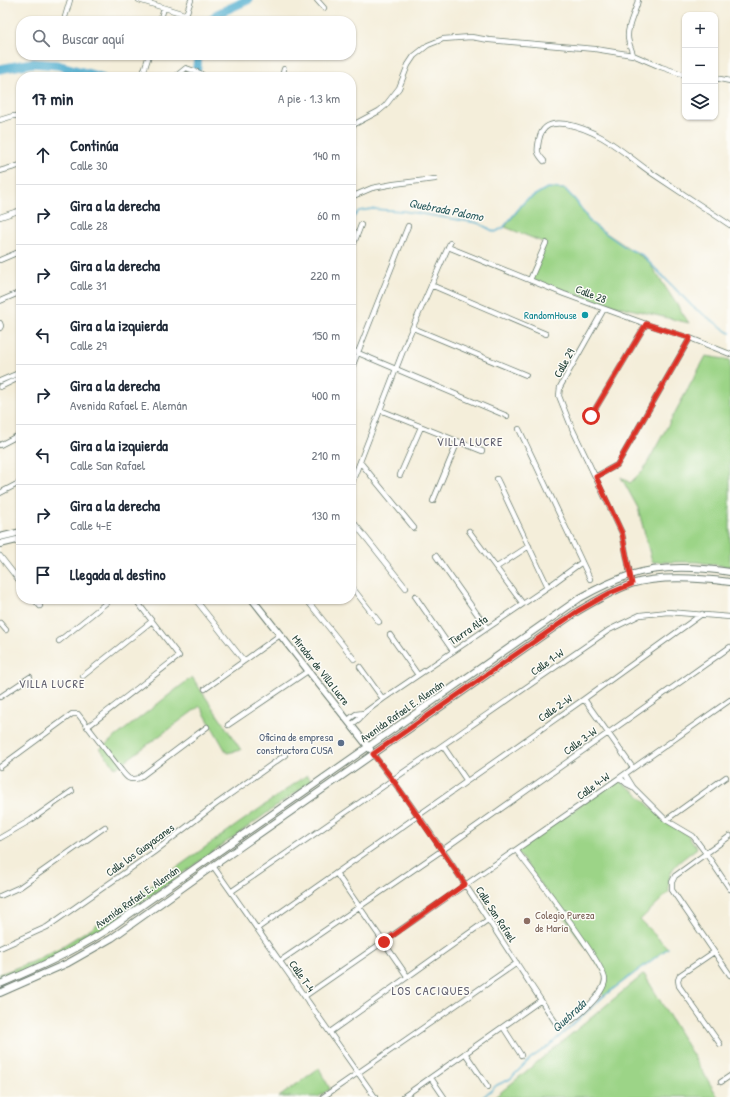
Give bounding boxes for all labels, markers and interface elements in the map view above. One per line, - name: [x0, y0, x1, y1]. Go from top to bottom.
- map controls: [682, 12, 718, 120]
- button: +: [682, 12, 718, 48]
- search box: [16, 16, 356, 60]
- icon: search: [30, 27, 52, 49]
- text: Buscar aquí: [62, 28, 125, 49]
- button: −: [682, 48, 718, 84]
- button: layers: [682, 84, 718, 120]
- text: 17 min: [32, 87, 74, 110]
- text: A pie · 1.3 km: [278, 89, 340, 107]
- text: Continúa: [70, 135, 118, 156]
- icon: ahead: [32, 144, 54, 166]
- text: 140 m: [313, 146, 340, 164]
- text: Calle 30: [70, 156, 108, 174]
- water label: Quebrada Palomo: [407, 194, 486, 225]
- text: Gira a la derecha: [70, 195, 160, 216]
- icon: right: [32, 204, 54, 226]
- text: 60 m: [317, 206, 340, 224]
- text: Calle 28: [70, 216, 108, 234]
- text: Gira a la derecha: [70, 255, 160, 276]
- icon: right: [32, 264, 54, 286]
- text: 220 m: [310, 266, 340, 284]
- text: Calle 31: [70, 276, 107, 294]
- street label: Calle 28: [574, 282, 609, 306]
- place label: RandomHouse: [524, 308, 578, 322]
- marker: RandomHouse: [580, 310, 590, 320]
- text: Gira a la izquierda: [70, 315, 168, 336]
- icon: left: [32, 324, 54, 346]
- text: 150 m: [312, 326, 340, 344]
- text: Calle 29: [70, 336, 107, 354]
- street label: Calle 29: [550, 346, 578, 380]
- text: Gira a la derecha: [70, 375, 160, 396]
- icon: right: [32, 384, 54, 406]
- text: 400 m: [312, 386, 340, 404]
- text: Avenida Rafael E. Alemán: [70, 396, 187, 414]
- route start: [582, 407, 600, 425]
- district label: VILLA LUCRE: [437, 433, 503, 450]
- text: Gira a la izquierda: [70, 435, 168, 456]
- icon: left: [32, 444, 54, 466]
- text: 210 m: [312, 446, 340, 464]
- text: Calle San Rafael: [70, 456, 145, 474]
- text: Gira a la derecha: [70, 495, 160, 516]
- icon: right: [32, 504, 54, 526]
- text: 130 m: [312, 506, 340, 524]
- text: Calle 4-E: [70, 516, 112, 534]
- icon: arrive: [32, 564, 54, 586]
- text: Llegada al destino: [70, 564, 166, 585]
- street label: Tierra Alta: [446, 612, 491, 648]
- street label: Mirador de Villa Lucre: [289, 632, 353, 709]
- street label: Calle 1-W: [528, 645, 566, 678]
- district label: VILLA LUCRE: [19, 675, 85, 692]
- street label: Avenida Rafael E. Alemán: [357, 677, 447, 745]
- street label: Calle 2-W: [535, 691, 575, 725]
- street label: Calle 3-W: [560, 724, 600, 758]
- place label: Oficina de empresa constructora CUSA: [257, 730, 334, 757]
- marker: Oficina de empresa constructora CUSA: [336, 738, 346, 748]
- street label: Calle 4-W: [574, 769, 612, 803]
- street label: Calle los Guayacanes: [103, 820, 177, 880]
- street label: Avenida Rafael E. Alemán: [92, 863, 182, 931]
- street label: Calle San Rafael: [473, 883, 519, 945]
- place label: Colegio Pureza de María: [535, 908, 595, 935]
- marker: Colegio Pureza de María: [522, 916, 532, 926]
- route end: [375, 933, 393, 951]
- street label: Calle T-4: [286, 957, 318, 995]
- district label: LOS CACIQUES: [392, 982, 470, 999]
- water label: Quebrada: [548, 995, 590, 1036]

